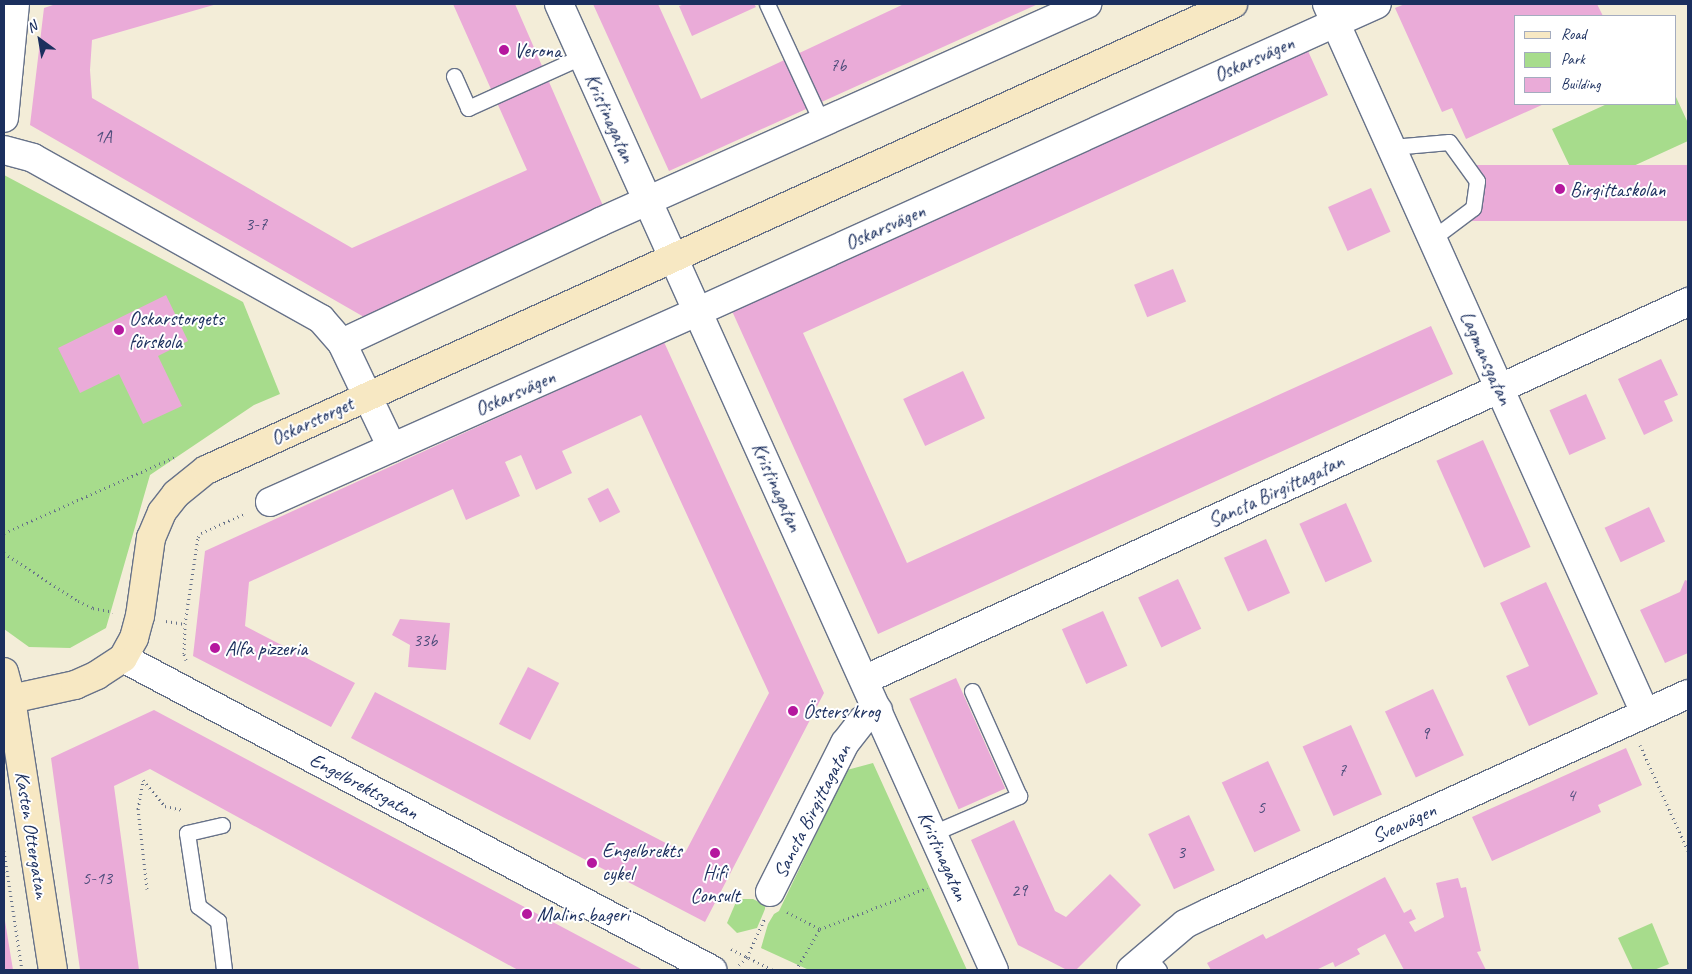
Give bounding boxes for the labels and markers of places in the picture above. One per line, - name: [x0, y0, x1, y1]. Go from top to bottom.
- place label: Verona: [514, 38, 561, 62]
- marker: Verona: [498, 44, 510, 56]
- place label: Birgittaskolan: [1570, 177, 1665, 201]
- marker: Birgittaskolan: [1554, 183, 1566, 195]
- place label: Oskarstorgets förskola: [129, 306, 224, 353]
- marker: Oskarstorgets förskola: [113, 324, 125, 336]
- place label: Alfa pizzeria: [225, 636, 308, 660]
- marker: Alfa pizzeria: [209, 642, 221, 654]
- place label: Östers krog: [803, 699, 880, 723]
- marker: Östers krog: [787, 705, 799, 717]
- place label: Engelbrekts cykel: [602, 839, 682, 886]
- marker: Hifi Consult: [709, 847, 721, 859]
- marker: Engelbrekts cykel: [586, 857, 598, 869]
- place label: Hifi Consult: [690, 861, 740, 908]
- place label: Malins bageri: [537, 902, 630, 926]
- marker: Malins bageri: [521, 908, 533, 920]

